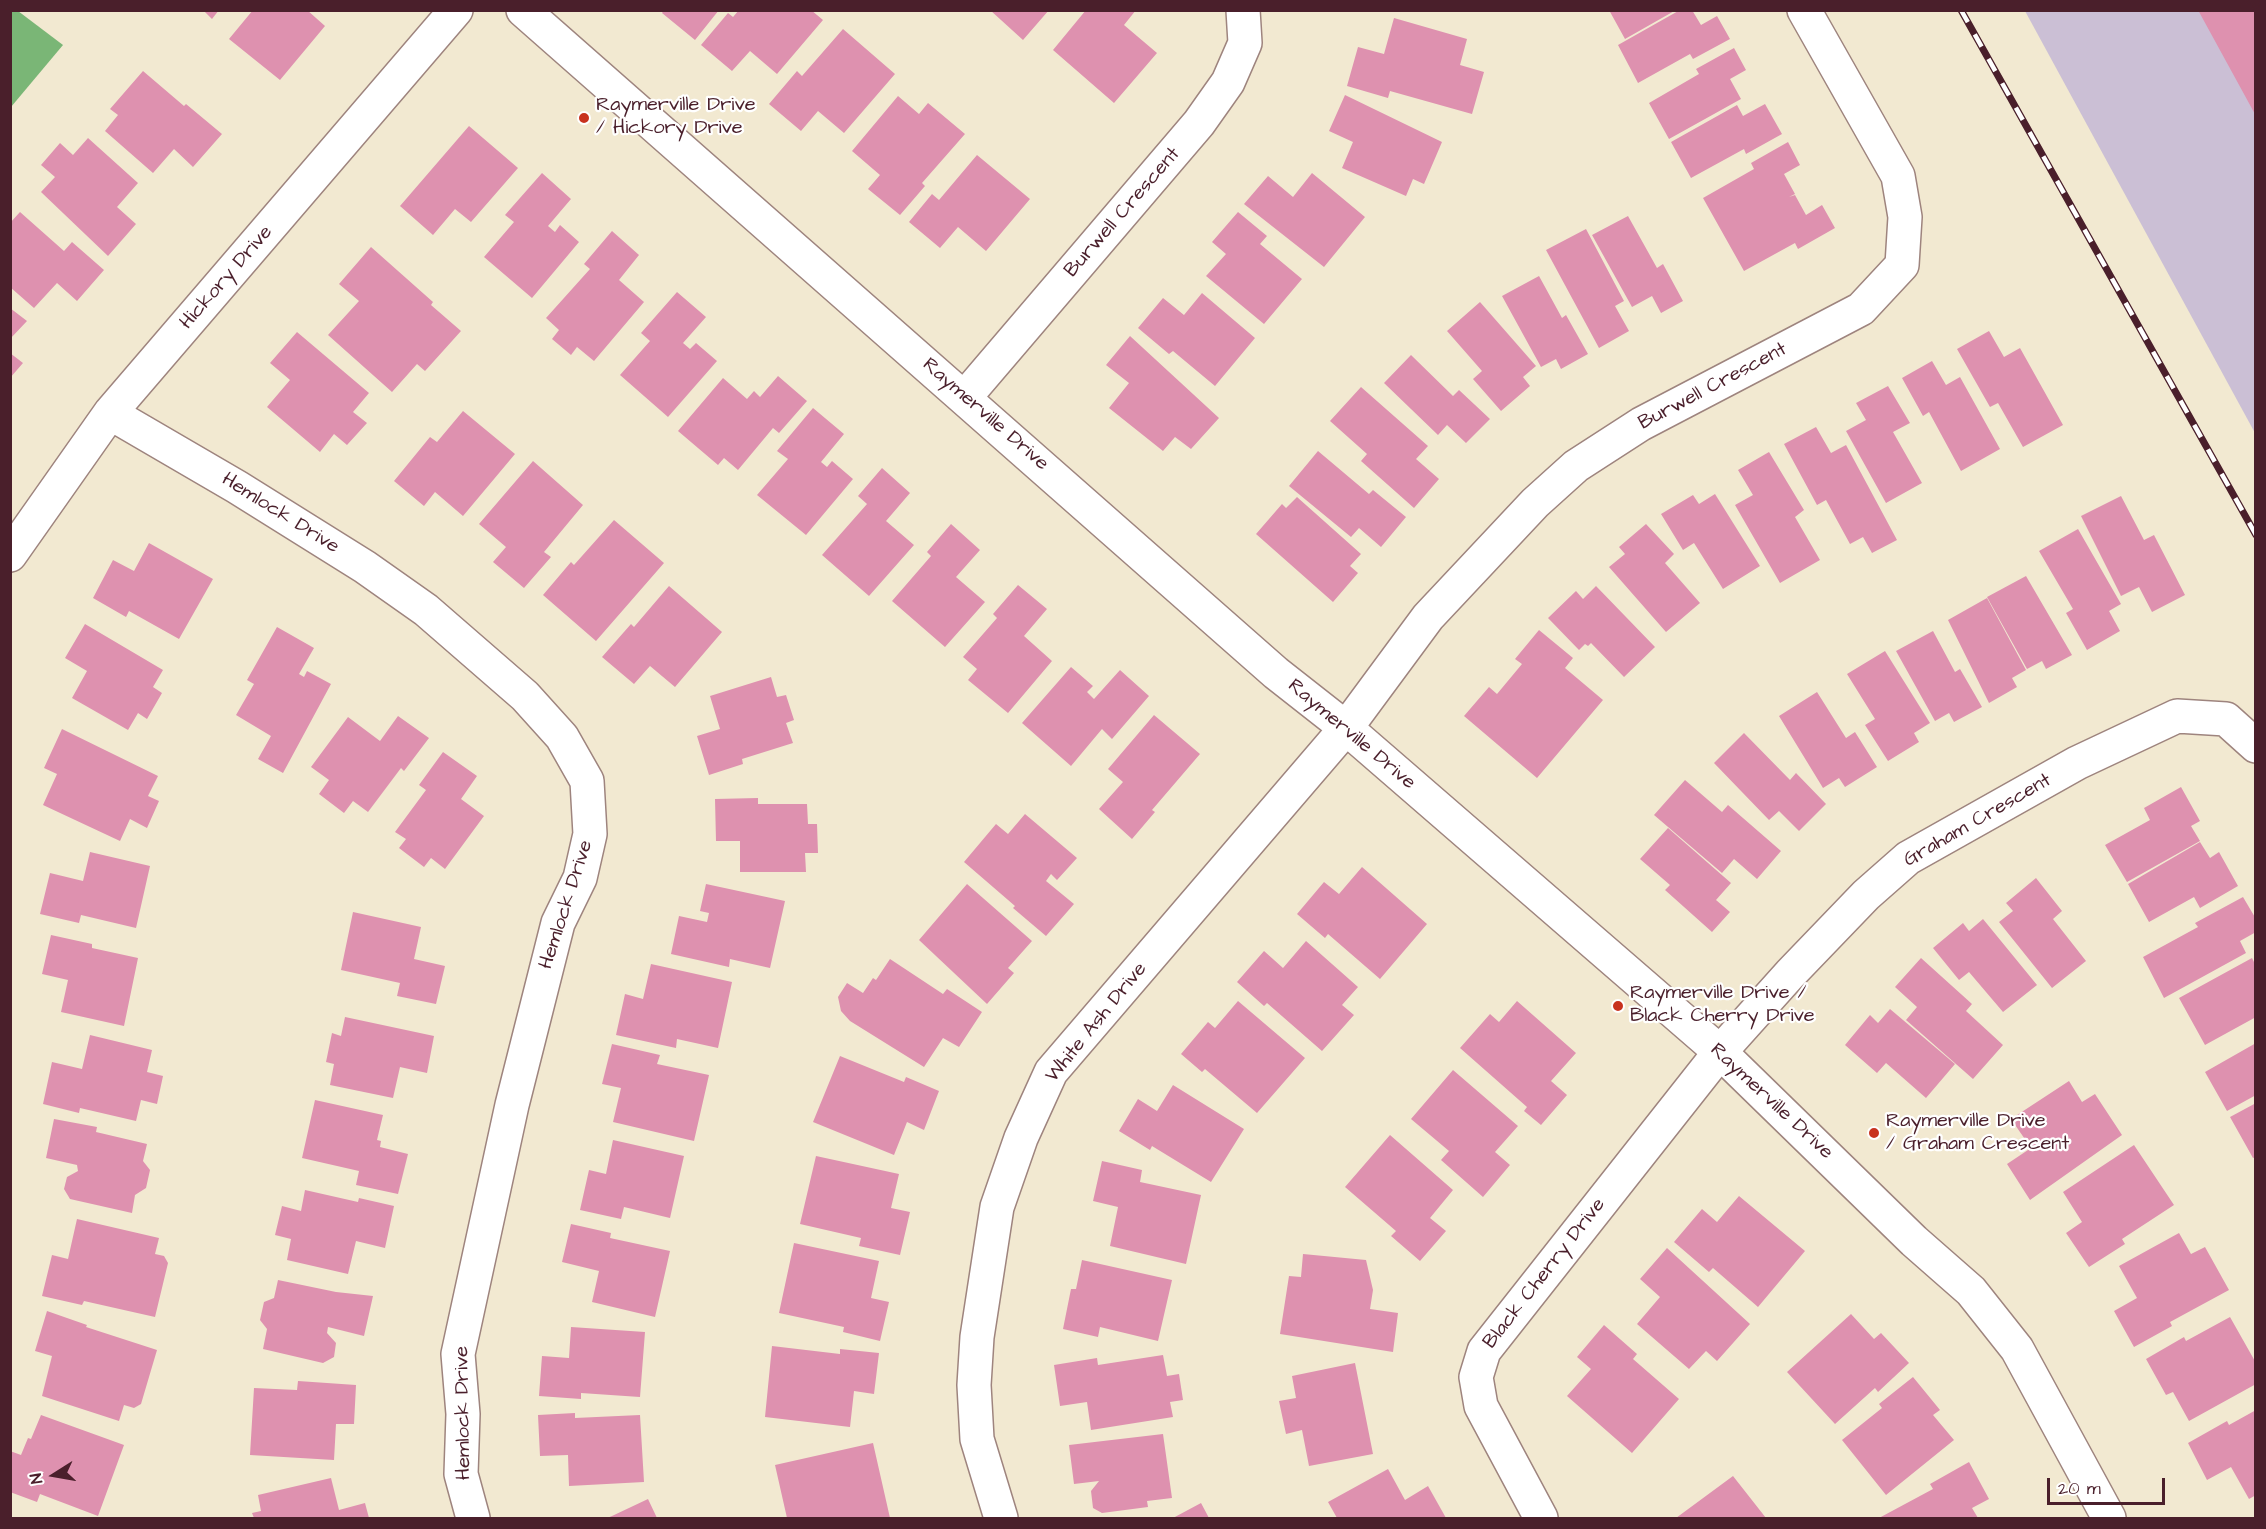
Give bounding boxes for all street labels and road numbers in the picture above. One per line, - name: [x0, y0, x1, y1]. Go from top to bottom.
- street label: Burwell Crescent: [1060, 143, 1186, 283]
- street label: Hickory Drive: [175, 221, 279, 335]
- street label: Burwell Crescent: [1635, 338, 1791, 436]
- street label: Raymerville Drive: [917, 354, 1053, 476]
- street label: Hemlock Drive: [217, 468, 343, 560]
- street label: Raymerville Drive: [1282, 675, 1420, 795]
- street label: Graham Crescent: [1900, 769, 2056, 873]
- street label: Hemlock Drive: [535, 838, 599, 972]
- street label: White Ash Drive: [1041, 958, 1153, 1088]
- street label: Raymerville Drive: [1704, 1039, 1838, 1165]
- street label: Black Cherry Drive: [1479, 1194, 1611, 1354]
- street label: Hemlock Drive: [451, 1346, 477, 1480]

